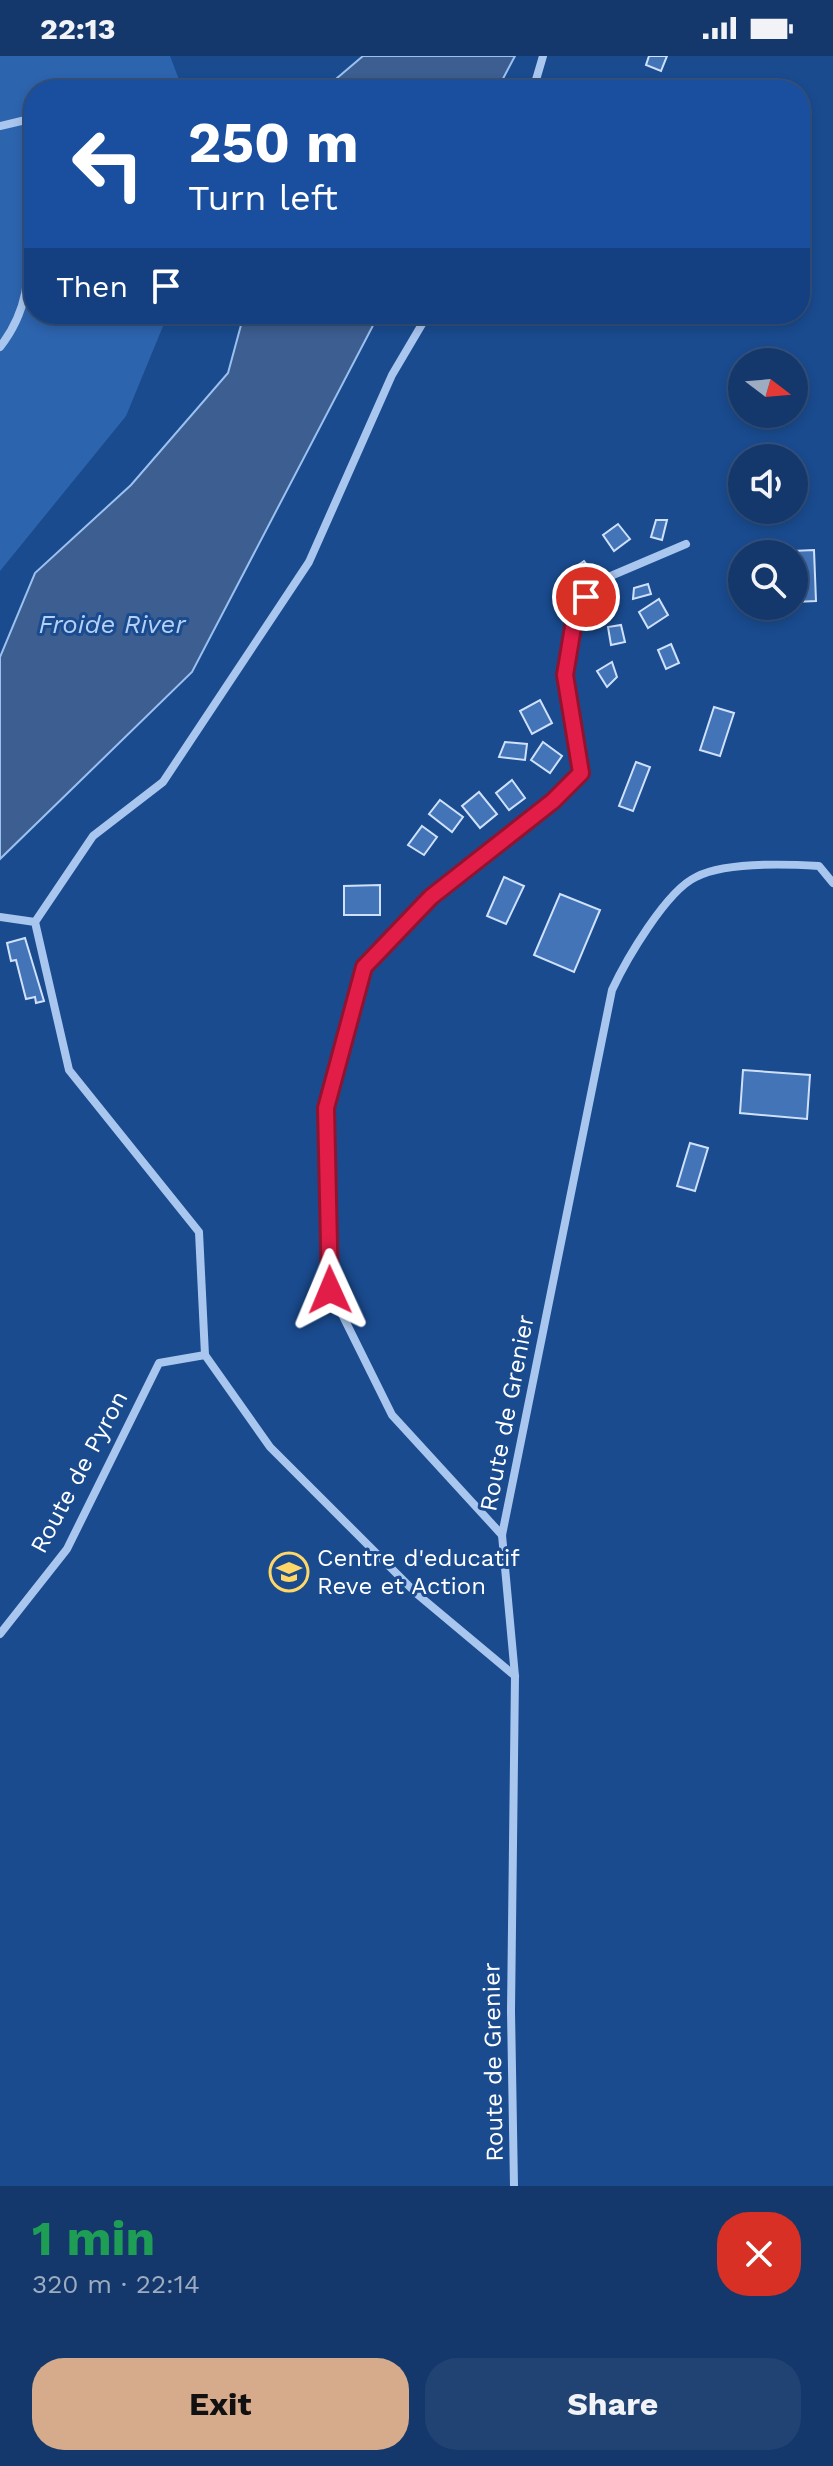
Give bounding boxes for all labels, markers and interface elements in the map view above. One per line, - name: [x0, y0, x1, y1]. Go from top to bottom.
- text: 22:13: [40, 11, 116, 46]
- text: 250 m: [188, 110, 359, 176]
- icon: left: [56, 112, 160, 216]
- text: Turn left: [188, 177, 338, 219]
- icon: arrive: [144, 264, 188, 308]
- text: Then: [56, 269, 128, 304]
- north arrow: [728, 348, 808, 428]
- map controls: [728, 348, 808, 620]
- button: sound: [728, 444, 808, 524]
- button: search: [728, 540, 808, 620]
- pin: [552, 563, 620, 631]
- icon: arrive: [564, 575, 608, 619]
- water label: Froide River: [38, 609, 186, 639]
- position arrow: [288, 1248, 372, 1332]
- street label: Route de Grenier: [474, 1312, 540, 1514]
- street label: Route de Pyron: [24, 1386, 134, 1558]
- place label: Centre d'educatif Reve et Action: [317, 1544, 520, 1600]
- school or university icon: Centre d'educatif Reve et Action: [268, 1551, 310, 1593]
- street label: Route de Grenier: [477, 1962, 509, 2162]
- text: 1 min: [32, 2210, 155, 2267]
- button: close: [717, 2212, 801, 2296]
- text: 320 m · 22:14: [32, 2269, 200, 2299]
- button: Exit: [32, 2358, 409, 2450]
- button: Share: [425, 2358, 801, 2450]

